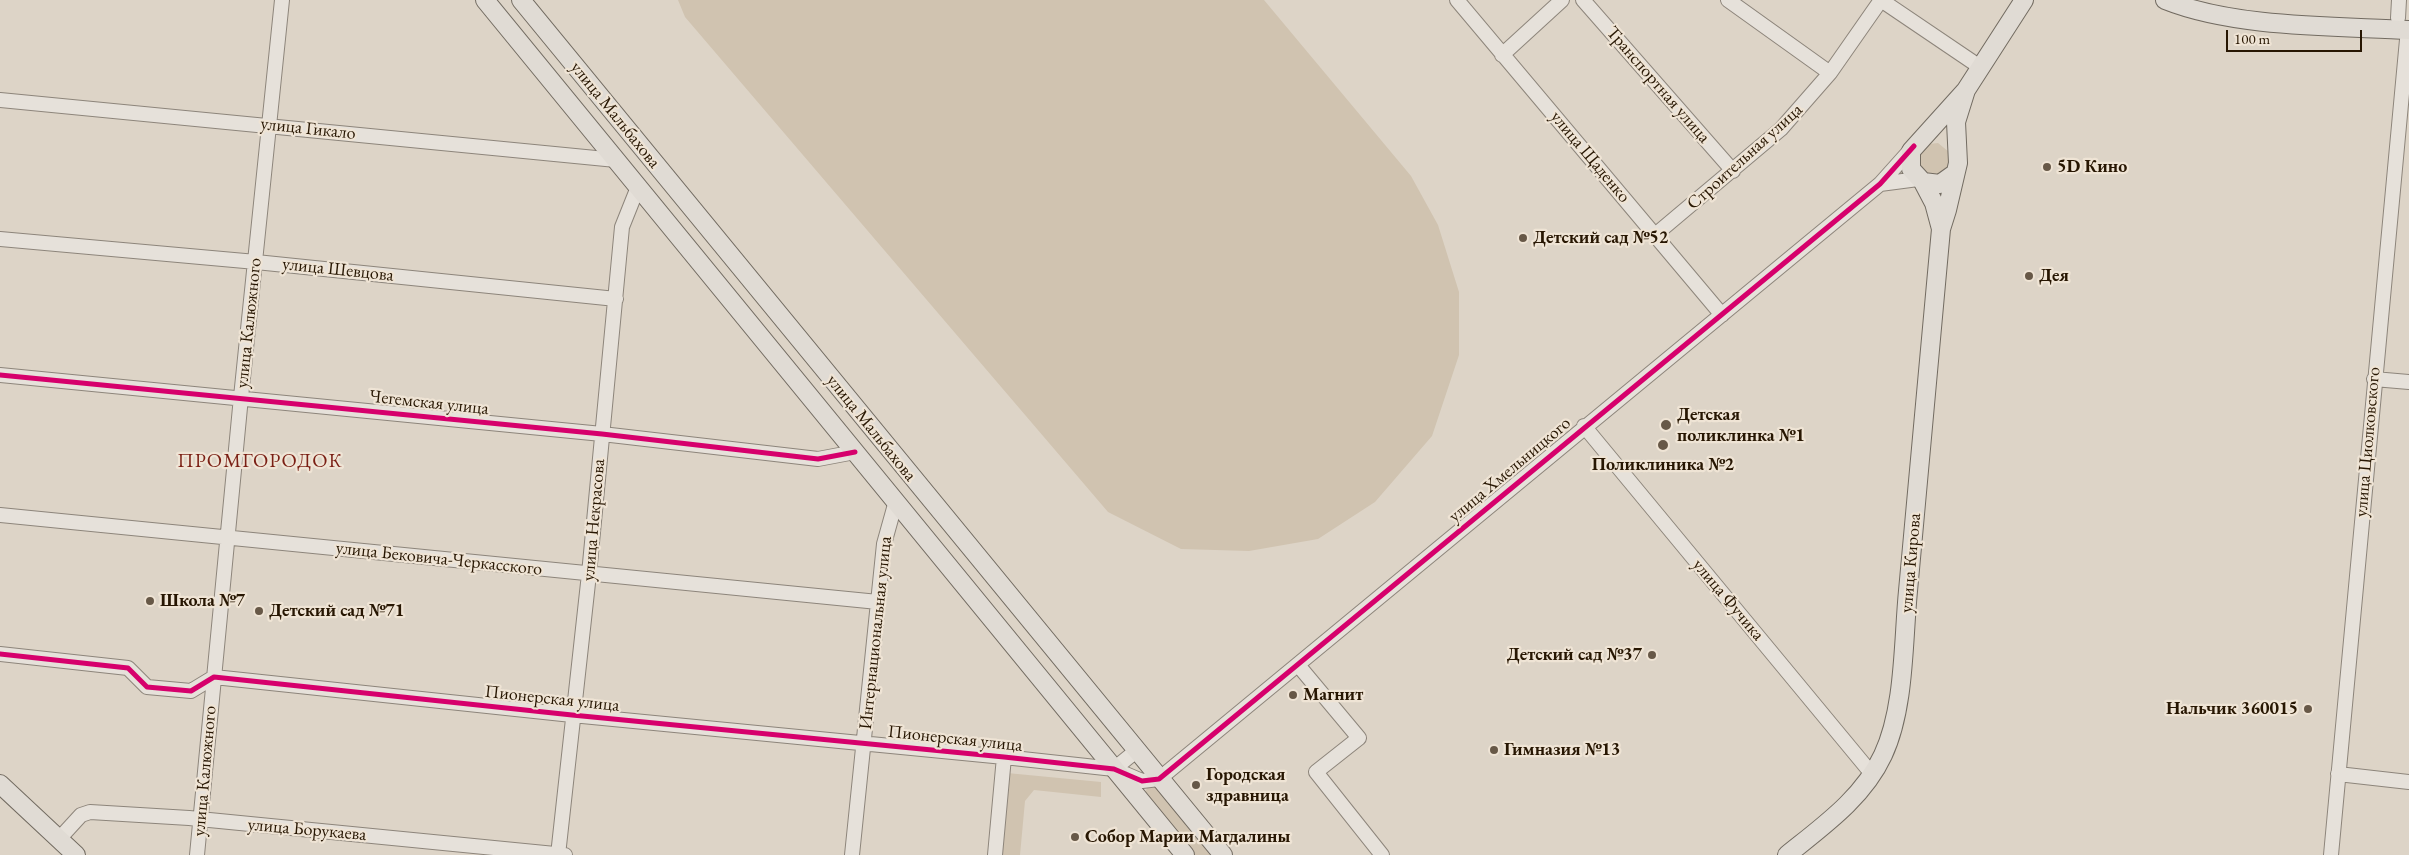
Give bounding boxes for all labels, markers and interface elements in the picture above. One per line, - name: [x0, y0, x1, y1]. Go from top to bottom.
- scale bar: [2229, 20, 2365, 52]
- street label: Транспортная улица: [1601, 22, 1715, 148]
- text: 100 m: [2234, 29, 2270, 48]
- street label: улица Мальбахова: [565, 57, 665, 173]
- street label: Строительная улица: [1683, 99, 1807, 215]
- street label: улица Щаденко: [1545, 107, 1635, 207]
- street label: улица Гикало: [259, 113, 357, 145]
- place label: 5D Кино: [2057, 156, 2127, 178]
- marker: 5D Кино: [2041, 161, 2053, 173]
- place label: Детский сад №52: [1533, 227, 1668, 249]
- marker: Детский сад №52: [1517, 232, 1529, 244]
- street label: улица Шевцова: [281, 253, 395, 287]
- street label: улица Калюжного: [231, 257, 267, 389]
- place label: Дея: [2039, 265, 2069, 287]
- marker: Дея: [2023, 270, 2035, 282]
- street label: улица Циолковского: [2351, 366, 2385, 518]
- street label: улица Мальбахова: [821, 370, 921, 486]
- street label: Чегемская улица: [368, 386, 490, 420]
- place label: Детская поликлинка №1: [1677, 404, 1805, 446]
- street label: улица Хмельницкого: [1445, 413, 1575, 527]
- marker: Детская поликлинка №1: [1659, 418, 1673, 432]
- marker: Поликлиника №2: [1656, 438, 1670, 452]
- district label: ПРОМГОРОДОК: [176, 450, 344, 474]
- place label: Поликлиника №2: [1592, 454, 1734, 476]
- street label: улица Некрасова: [578, 458, 610, 582]
- street label: улица Кирова: [1896, 512, 1926, 614]
- street label: Интернациональная улица: [855, 535, 897, 731]
- street label: улица Бековича-Черкасского: [335, 537, 543, 581]
- street label: улица Фучика: [1687, 555, 1769, 645]
- place label: Школа №7: [160, 590, 245, 612]
- marker: Школа №7: [144, 595, 156, 607]
- place label: Детский сад №71: [269, 600, 404, 622]
- marker: Детский сад №71: [253, 605, 265, 617]
- place label: Детский сад №37: [1507, 644, 1642, 666]
- marker: Детский сад №37: [1646, 649, 1658, 661]
- street label: Пионерская улица: [484, 681, 620, 717]
- place label: Магнит: [1303, 684, 1363, 706]
- marker: Магнит: [1287, 689, 1299, 701]
- place label: Нальчик 360015: [2166, 698, 2298, 720]
- marker: Нальчик 360015: [2302, 703, 2314, 715]
- street label: улица Калюжного: [189, 705, 221, 837]
- street label: Пионерская улица: [887, 721, 1023, 757]
- place label: Гимназия №13: [1504, 739, 1620, 761]
- marker: Гимназия №13: [1488, 744, 1500, 756]
- place label: Городская здравница: [1206, 764, 1289, 806]
- marker: Городская здравница: [1190, 779, 1202, 791]
- street label: улица Борукаева: [247, 814, 367, 846]
- place label: Собор Марии Магдалины: [1085, 826, 1290, 848]
- marker: Собор Марии Магдалины: [1069, 831, 1081, 843]

